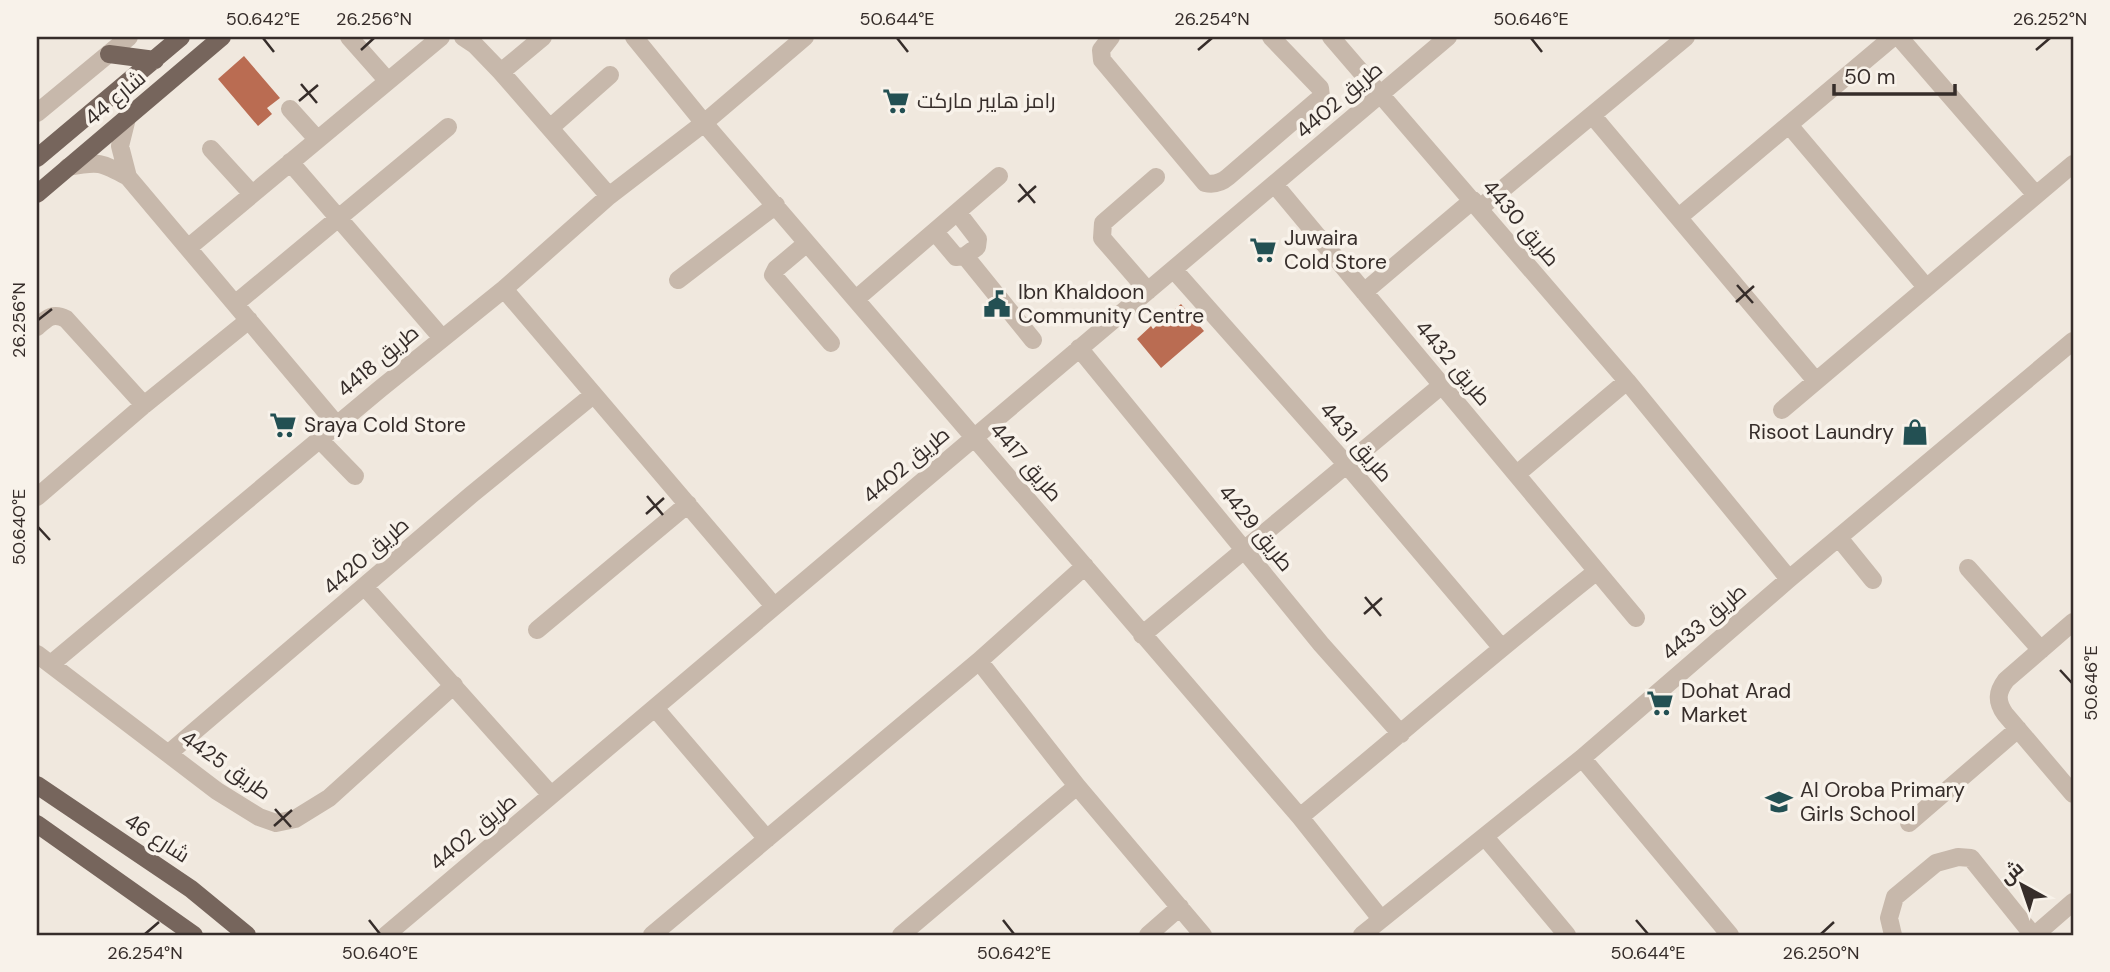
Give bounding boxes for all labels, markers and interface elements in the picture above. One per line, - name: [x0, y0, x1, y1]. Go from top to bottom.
- text: 50.642°E: [226, 7, 300, 31]
- text: 26.256°N: [336, 7, 412, 31]
- text: 50.644°E: [859, 7, 935, 31]
- text: 26.254°N: [1174, 7, 1250, 31]
- text: 50.646°E: [1493, 7, 1569, 31]
- text: 26.252°N: [2013, 7, 2087, 31]
- scale bar: [1834, 52, 1954, 96]
- street label: طريق 4402: [1290, 55, 1388, 145]
- text: 50 m: [1844, 63, 1895, 91]
- street label: شارع 44: [79, 64, 151, 132]
- supermarket icon: رامز هايبر ماركت: [881, 86, 911, 116]
- place label: رامز هايبر ماركت: [917, 87, 1056, 115]
- street label: طريق 4430: [1476, 173, 1566, 273]
- place label: Juwaira Cold Store: [1284, 224, 1387, 276]
- supermarket icon: Juwaira Cold Store: [1248, 235, 1278, 265]
- place label: Ibn Khaldoon Community Centre: [1018, 278, 1204, 330]
- text: 26.256°N: [7, 282, 31, 358]
- public building icon: Ibn Khaldoon Community Centre: [982, 289, 1012, 319]
- street label: طريق 4432: [1409, 314, 1497, 412]
- street label: طريق 4418: [331, 319, 425, 403]
- street label: طريق 4431: [1313, 396, 1399, 488]
- supermarket icon: Sraya Cold Store: [268, 410, 298, 440]
- place label: Sraya Cold Store: [304, 411, 466, 439]
- street label: طريق 4417: [984, 416, 1068, 508]
- shop icon: Risoot Laundry: [1900, 417, 1930, 447]
- place label: Risoot Laundry: [1748, 418, 1894, 446]
- street label: طريق 4402: [857, 420, 955, 510]
- street label: طريق 4429: [1212, 479, 1300, 577]
- text: 50.640°E: [7, 489, 31, 565]
- street label: طريق 4420: [317, 511, 415, 601]
- street label: طريق 4433: [1656, 577, 1752, 667]
- text: 50.646°E: [2079, 645, 2103, 721]
- place label: Dohat Arad Market: [1681, 677, 1791, 729]
- supermarket icon: Dohat Arad Market: [1645, 688, 1675, 718]
- street label: طريق 4425: [175, 724, 277, 806]
- place label: Al Oroba Primary Girls School: [1800, 776, 1965, 828]
- street label: طريق 4402: [424, 787, 522, 877]
- school or university icon: Al Oroba Primary Girls School: [1764, 787, 1794, 817]
- street label: شارع 46: [119, 807, 195, 869]
- north arrow: [1988, 850, 2058, 920]
- text: ش: [1994, 855, 2029, 890]
- text: 26.254°N: [107, 941, 183, 965]
- text: 50.640°E: [342, 941, 418, 965]
- text: 50.642°E: [977, 941, 1051, 965]
- text: 50.644°E: [1610, 941, 1686, 965]
- text: 26.250°N: [1783, 941, 1859, 965]

